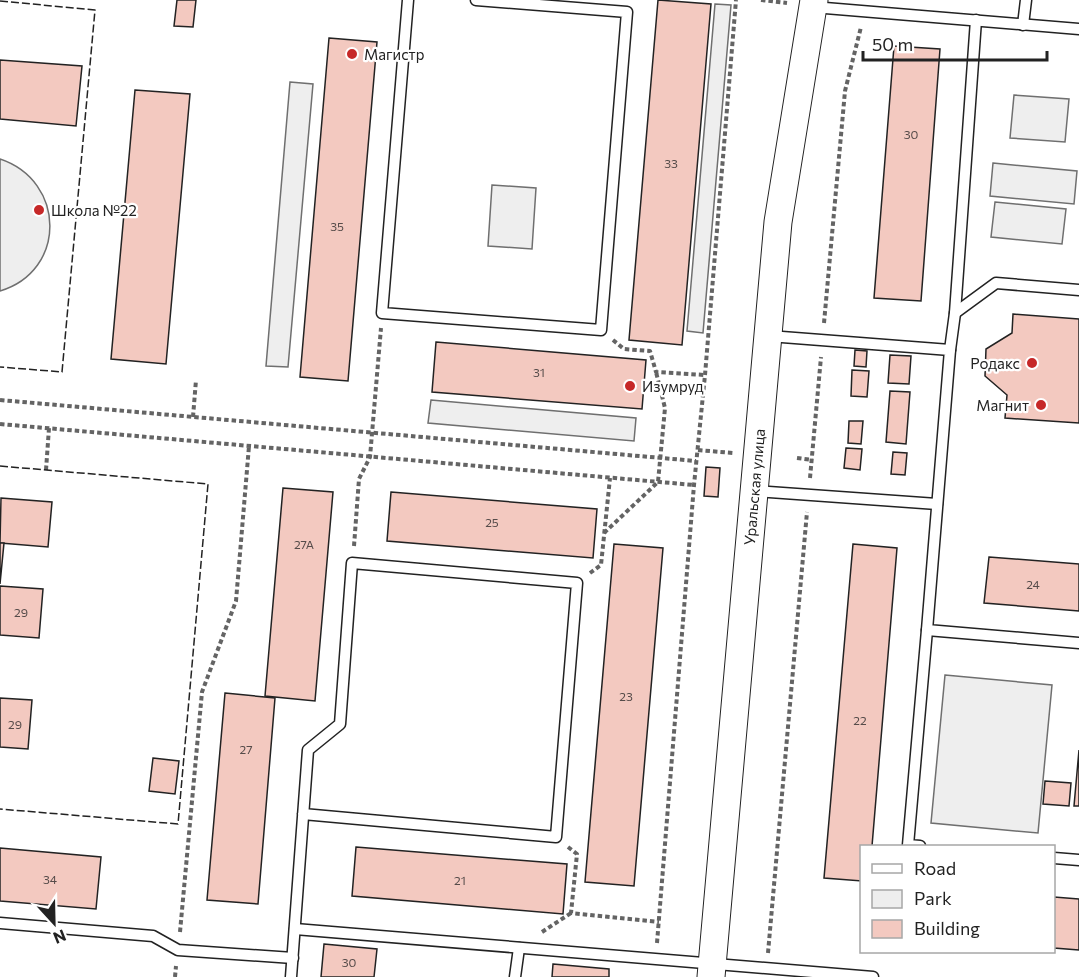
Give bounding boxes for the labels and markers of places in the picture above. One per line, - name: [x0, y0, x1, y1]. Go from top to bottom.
- place label: Магистр: [364, 45, 424, 63]
- marker: Магистр: [345, 47, 359, 61]
- place label: Школа №22: [51, 201, 137, 219]
- marker: Школа №22: [32, 203, 46, 217]
- place label: Родакс: [970, 354, 1020, 372]
- marker: Родакс: [1025, 356, 1039, 370]
- place label: Изумруд: [642, 377, 704, 395]
- marker: Изумруд: [623, 379, 637, 393]
- place label: Магнит: [976, 396, 1029, 414]
- marker: Магнит: [1034, 398, 1048, 412]

